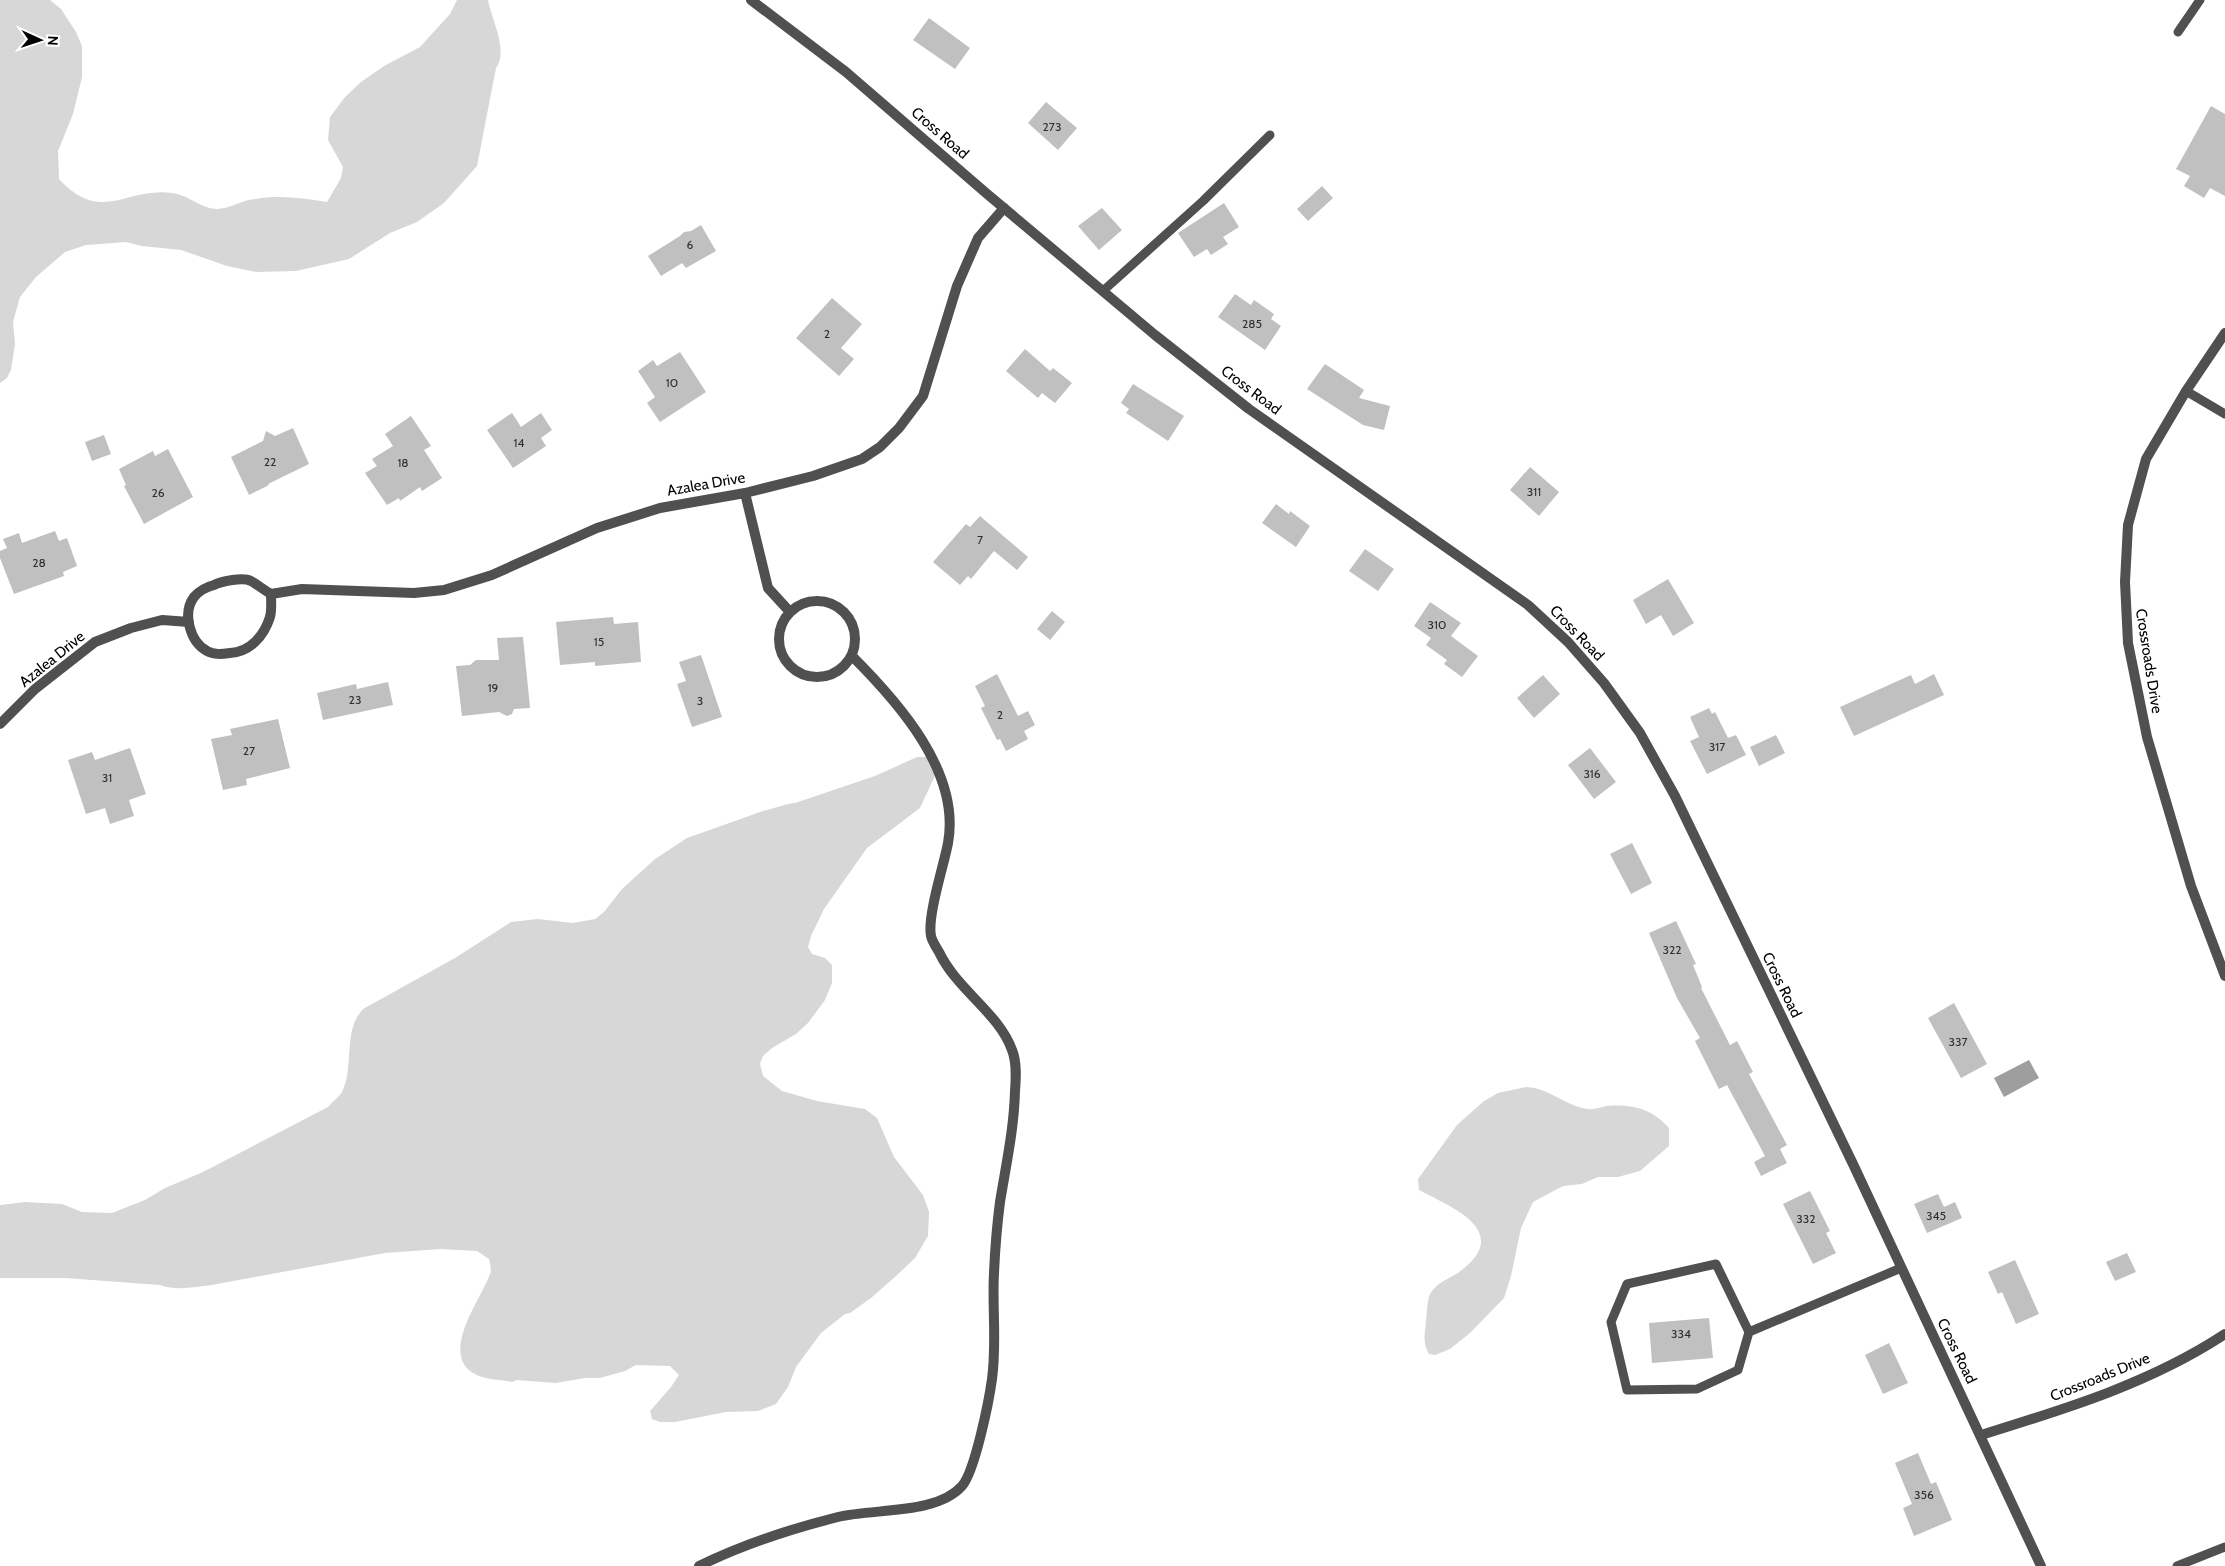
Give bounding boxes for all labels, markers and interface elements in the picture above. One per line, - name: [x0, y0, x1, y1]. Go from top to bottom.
- north arrow: [15, 15, 65, 65]
- text: N: [44, 35, 62, 46]
- street label: Cross Road: [908, 103, 972, 163]
- house number: 273: [1043, 119, 1061, 134]
- house number: 6: [687, 237, 694, 252]
- house number: 285: [1242, 316, 1262, 331]
- house number: 2: [824, 326, 830, 341]
- street label: Cross Road: [1218, 362, 1284, 418]
- house number: 10: [666, 375, 678, 390]
- house number: 14: [514, 435, 524, 450]
- house number: 22: [264, 454, 276, 469]
- house number: 18: [397, 455, 409, 470]
- street label: Azalea Drive: [666, 468, 747, 500]
- house number: 311: [1527, 484, 1541, 499]
- house number: 26: [151, 485, 165, 500]
- house number: 7: [977, 532, 983, 547]
- house number: 28: [32, 555, 46, 570]
- street label: Cross Road: [1546, 601, 1608, 665]
- street label: Crossroads Drive: [2132, 607, 2166, 715]
- house number: 310: [1428, 617, 1446, 632]
- street label: Azalea Drive: [16, 627, 89, 691]
- house number: 15: [594, 634, 604, 649]
- house number: 19: [488, 680, 499, 695]
- house number: 23: [349, 692, 361, 707]
- house number: 3: [697, 693, 703, 708]
- house number: 2: [997, 707, 1003, 722]
- house number: 317: [1709, 739, 1725, 754]
- house number: 27: [243, 743, 255, 758]
- house number: 316: [1583, 766, 1601, 781]
- house number: 31: [102, 770, 112, 785]
- house number: 322: [1662, 942, 1682, 957]
- street label: Cross Road: [1759, 949, 1805, 1021]
- house number: 337: [1948, 1034, 1968, 1049]
- house number: 345: [1926, 1208, 1946, 1223]
- house number: 332: [1796, 1211, 1816, 1226]
- street label: Cross Road: [1934, 1315, 1980, 1387]
- house number: 334: [1671, 1326, 1691, 1341]
- street label: Crossroads Drive: [2048, 1349, 2153, 1405]
- house number: 356: [1914, 1487, 1934, 1502]

